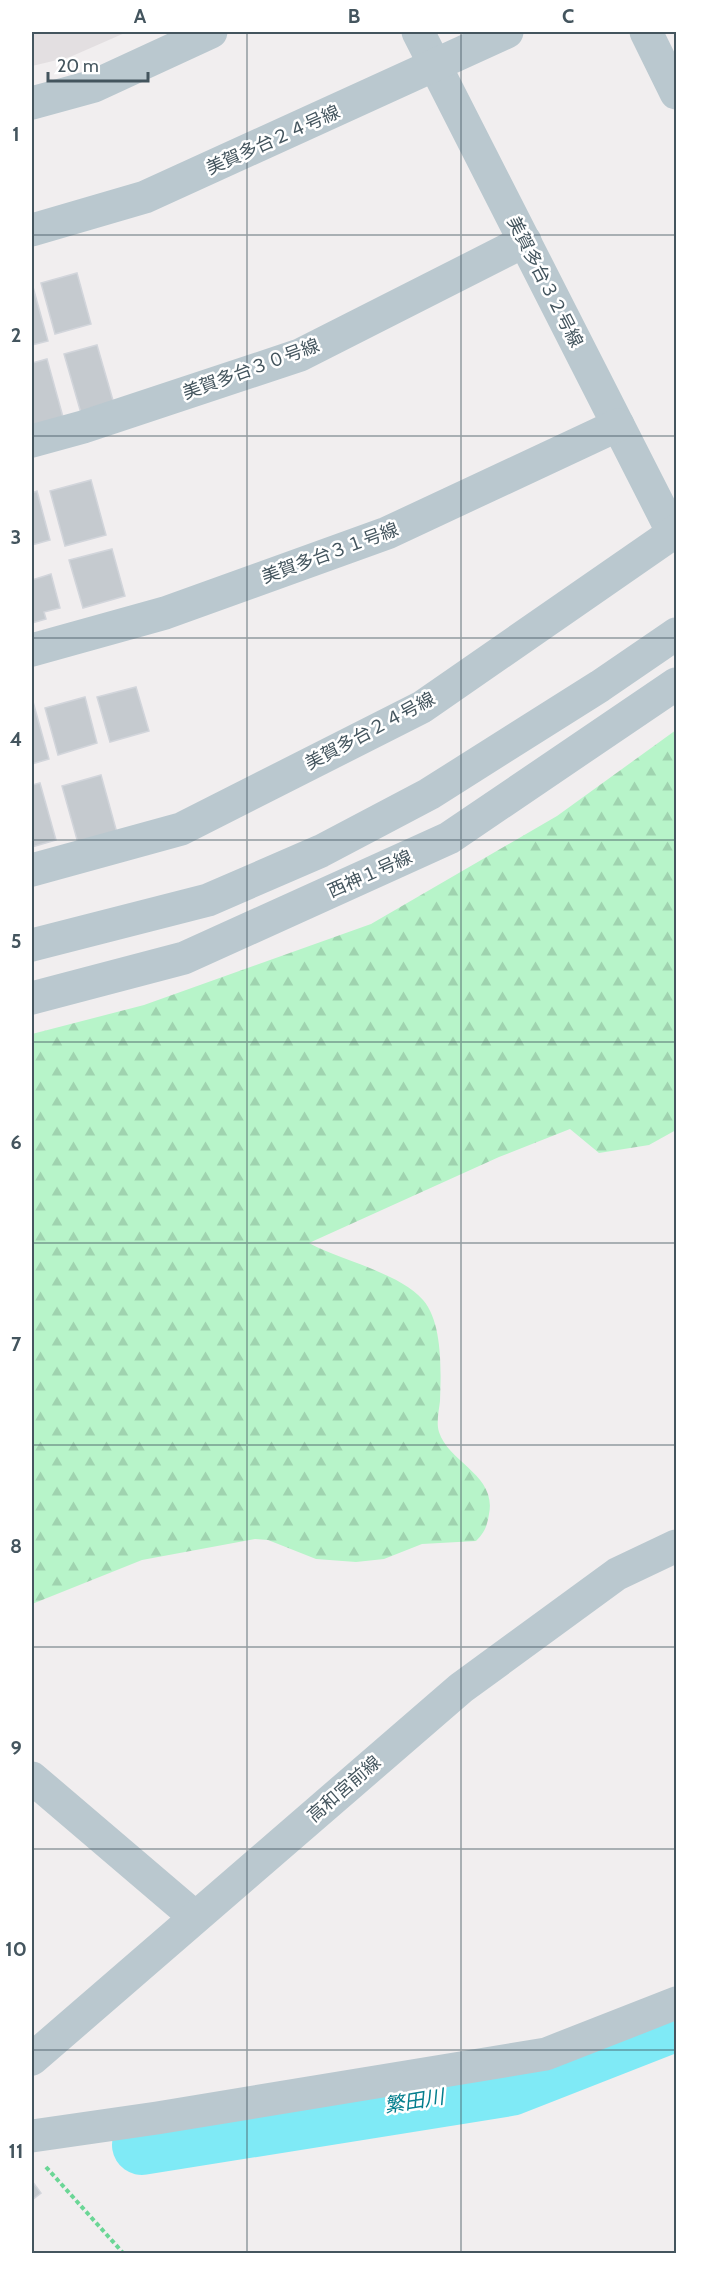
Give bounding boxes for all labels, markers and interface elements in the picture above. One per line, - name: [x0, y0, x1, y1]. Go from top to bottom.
- text: A: [134, 4, 147, 28]
- text: B: [348, 4, 360, 28]
- text: C: [562, 4, 574, 28]
- scale bar: [48, 45, 148, 83]
- text: 20 m: [57, 55, 99, 77]
- street label: 美賀多台２４号線: [203, 101, 343, 179]
- text: 1: [12, 122, 20, 146]
- street label: 美賀多台３２号線: [503, 213, 587, 351]
- text: 2: [11, 323, 21, 347]
- street label: 美賀多台３０号線: [180, 334, 322, 404]
- street label: 美賀多台３１号線: [259, 518, 401, 588]
- text: 3: [11, 525, 21, 549]
- street label: 美賀多台２４号線: [301, 687, 439, 775]
- text: 4: [10, 727, 22, 751]
- street label: 西神１号線: [324, 846, 416, 902]
- text: 5: [11, 929, 21, 953]
- text: 6: [10, 1130, 22, 1154]
- text: 7: [11, 1332, 22, 1356]
- text: 8: [10, 1534, 22, 1558]
- text: 9: [10, 1736, 22, 1760]
- street label: 高和宮前線: [303, 1751, 385, 1827]
- text: 10: [5, 1937, 27, 1961]
- water label: 繁田川: [382, 2084, 447, 2118]
- text: 11: [9, 2139, 23, 2163]

